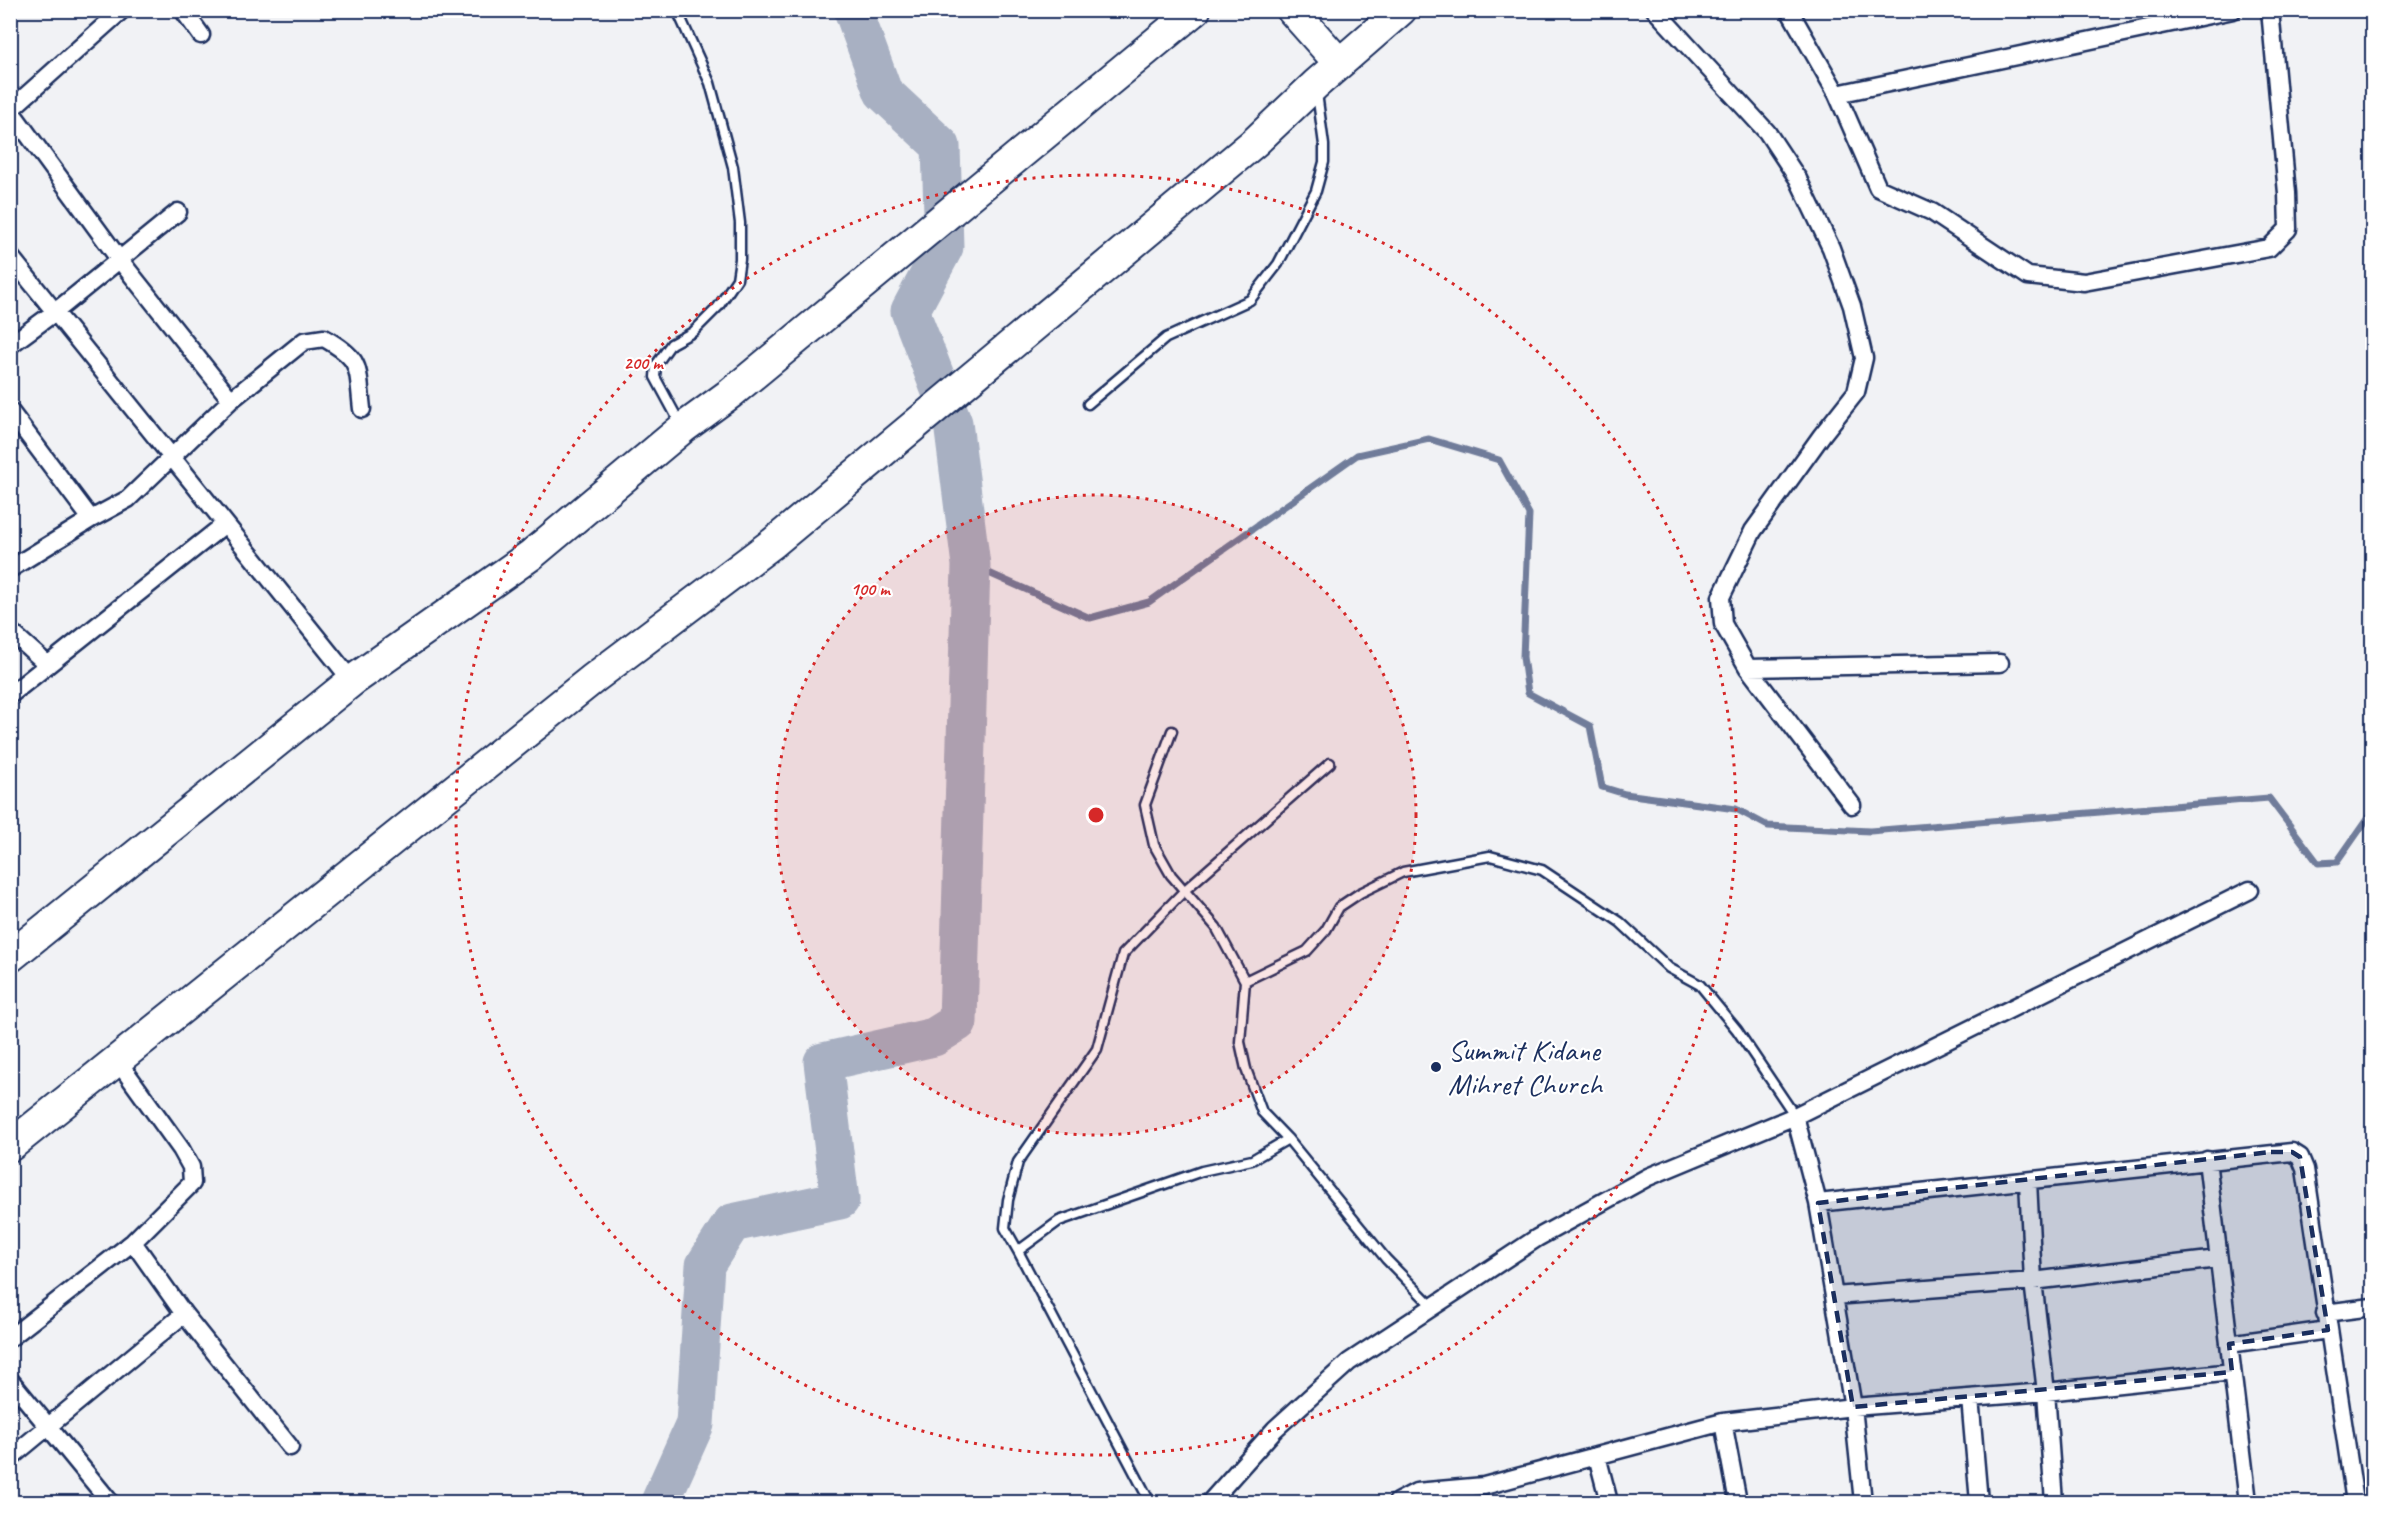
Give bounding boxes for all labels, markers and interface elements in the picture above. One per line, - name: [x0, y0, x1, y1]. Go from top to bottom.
- text: 200 m: [624, 352, 664, 374]
- text: 100 m: [851, 578, 891, 600]
- centre of rings: [1086, 805, 1106, 825]
- place label: Summit Kidane Mihret Church: [1448, 1031, 1604, 1103]
- marker: Summit Kidane Mihret Church: [1429, 1060, 1443, 1074]

